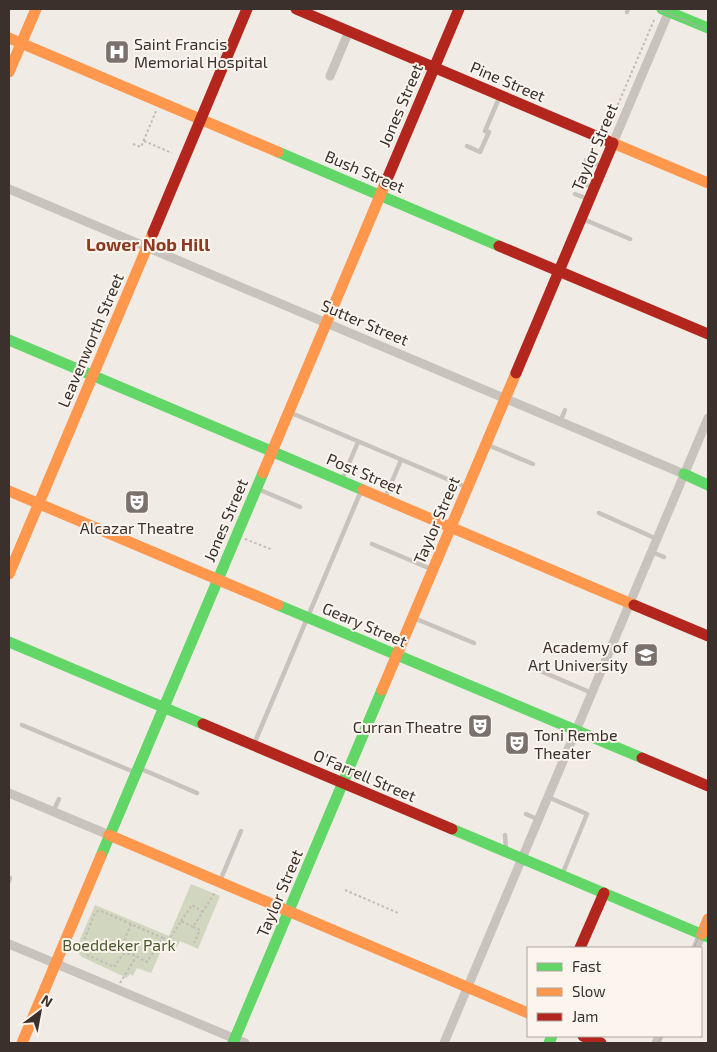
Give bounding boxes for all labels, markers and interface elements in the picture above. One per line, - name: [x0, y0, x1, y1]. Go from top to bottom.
- place label: Saint Francis Memorial Hospital: [134, 34, 268, 71]
- hospital icon: Saint Francis Memorial Hospital: [104, 39, 130, 65]
- street label: Pine Street: [468, 57, 548, 105]
- street label: Jones Street: [374, 61, 426, 149]
- street label: Taylor Street: [567, 100, 621, 194]
- street label: Bush Street: [322, 146, 408, 196]
- district label: Lower Nob Hill: [86, 233, 210, 255]
- street label: Leavenworth Street: [53, 270, 127, 410]
- street label: Sutter Street: [318, 295, 412, 349]
- street label: Post Street: [324, 448, 406, 498]
- street label: Taylor Street: [409, 473, 463, 567]
- street label: Jones Street: [199, 476, 251, 564]
- theatre icon: Alcazar Theatre: [124, 489, 150, 515]
- place label: Alcazar Theatre: [80, 518, 194, 537]
- street label: Geary Street: [320, 598, 410, 650]
- place label: Academy of Art University: [528, 637, 629, 674]
- school or university icon: Academy of Art University: [633, 642, 659, 668]
- theatre icon: Curran Theatre: [467, 713, 493, 739]
- place label: Curran Theatre: [353, 717, 462, 736]
- place label: Toni Rembe Theater: [534, 725, 618, 762]
- theatre icon: Toni Rembe Theater: [504, 730, 530, 756]
- street label: O'Farrell Street: [311, 745, 419, 805]
- street label: Taylor Street: [252, 846, 306, 940]
- park label: Boeddeker Park: [62, 935, 176, 954]
- legend: [527, 947, 702, 1037]
- text: Fast: [572, 957, 602, 975]
- text: Slow: [572, 982, 606, 1000]
- north arrow: [15, 987, 65, 1037]
- text: N: [38, 991, 56, 1010]
- text: Jam: [572, 1007, 598, 1025]

